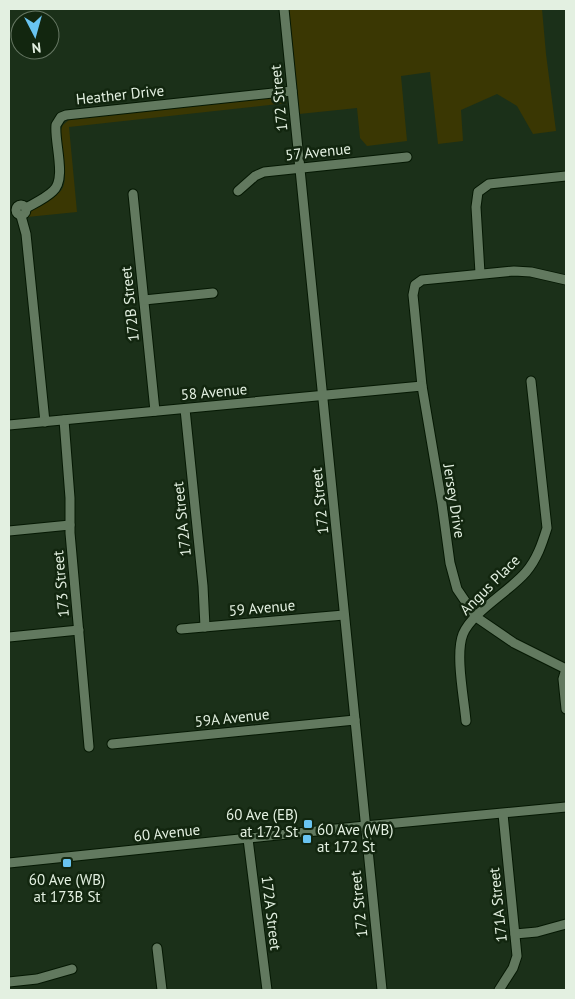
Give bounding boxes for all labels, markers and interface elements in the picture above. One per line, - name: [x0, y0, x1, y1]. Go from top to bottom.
- north arrow: [10, 10, 60, 60]
- text: N: [31, 38, 42, 57]
- street label: 172 Street: [266, 64, 291, 132]
- street label: Heather Drive: [75, 80, 165, 109]
- street label: 57 Avenue: [284, 139, 352, 164]
- street label: 172B Street: [116, 265, 143, 343]
- street label: 58 Avenue: [180, 379, 248, 404]
- street label: Jersey Drive: [439, 462, 470, 539]
- street label: 172 Street: [307, 467, 332, 535]
- street label: 172A Street: [168, 481, 195, 557]
- street label: 173 Street: [48, 550, 73, 618]
- street label: Angus Place: [455, 550, 524, 619]
- street label: 59 Avenue: [228, 595, 296, 620]
- street label: 59A Avenue: [194, 704, 270, 731]
- place label: 60 Ave (EB) at 172 St: [226, 805, 298, 841]
- marker: 60 Ave (EB) at 172 St: [302, 818, 314, 830]
- street label: 60 Avenue: [133, 820, 201, 845]
- place label: 60 Ave (WB) at 172 St: [317, 820, 393, 856]
- marker: 60 Ave (WB) at 172 St: [301, 833, 313, 845]
- marker: 60 Ave (WB) at 173B St: [61, 857, 73, 869]
- street label: 171A Street: [484, 867, 511, 943]
- place label: 60 Ave (WB) at 173B St: [29, 870, 105, 906]
- street label: 172 Street: [346, 870, 371, 938]
- street label: 172A Street: [257, 875, 285, 951]

